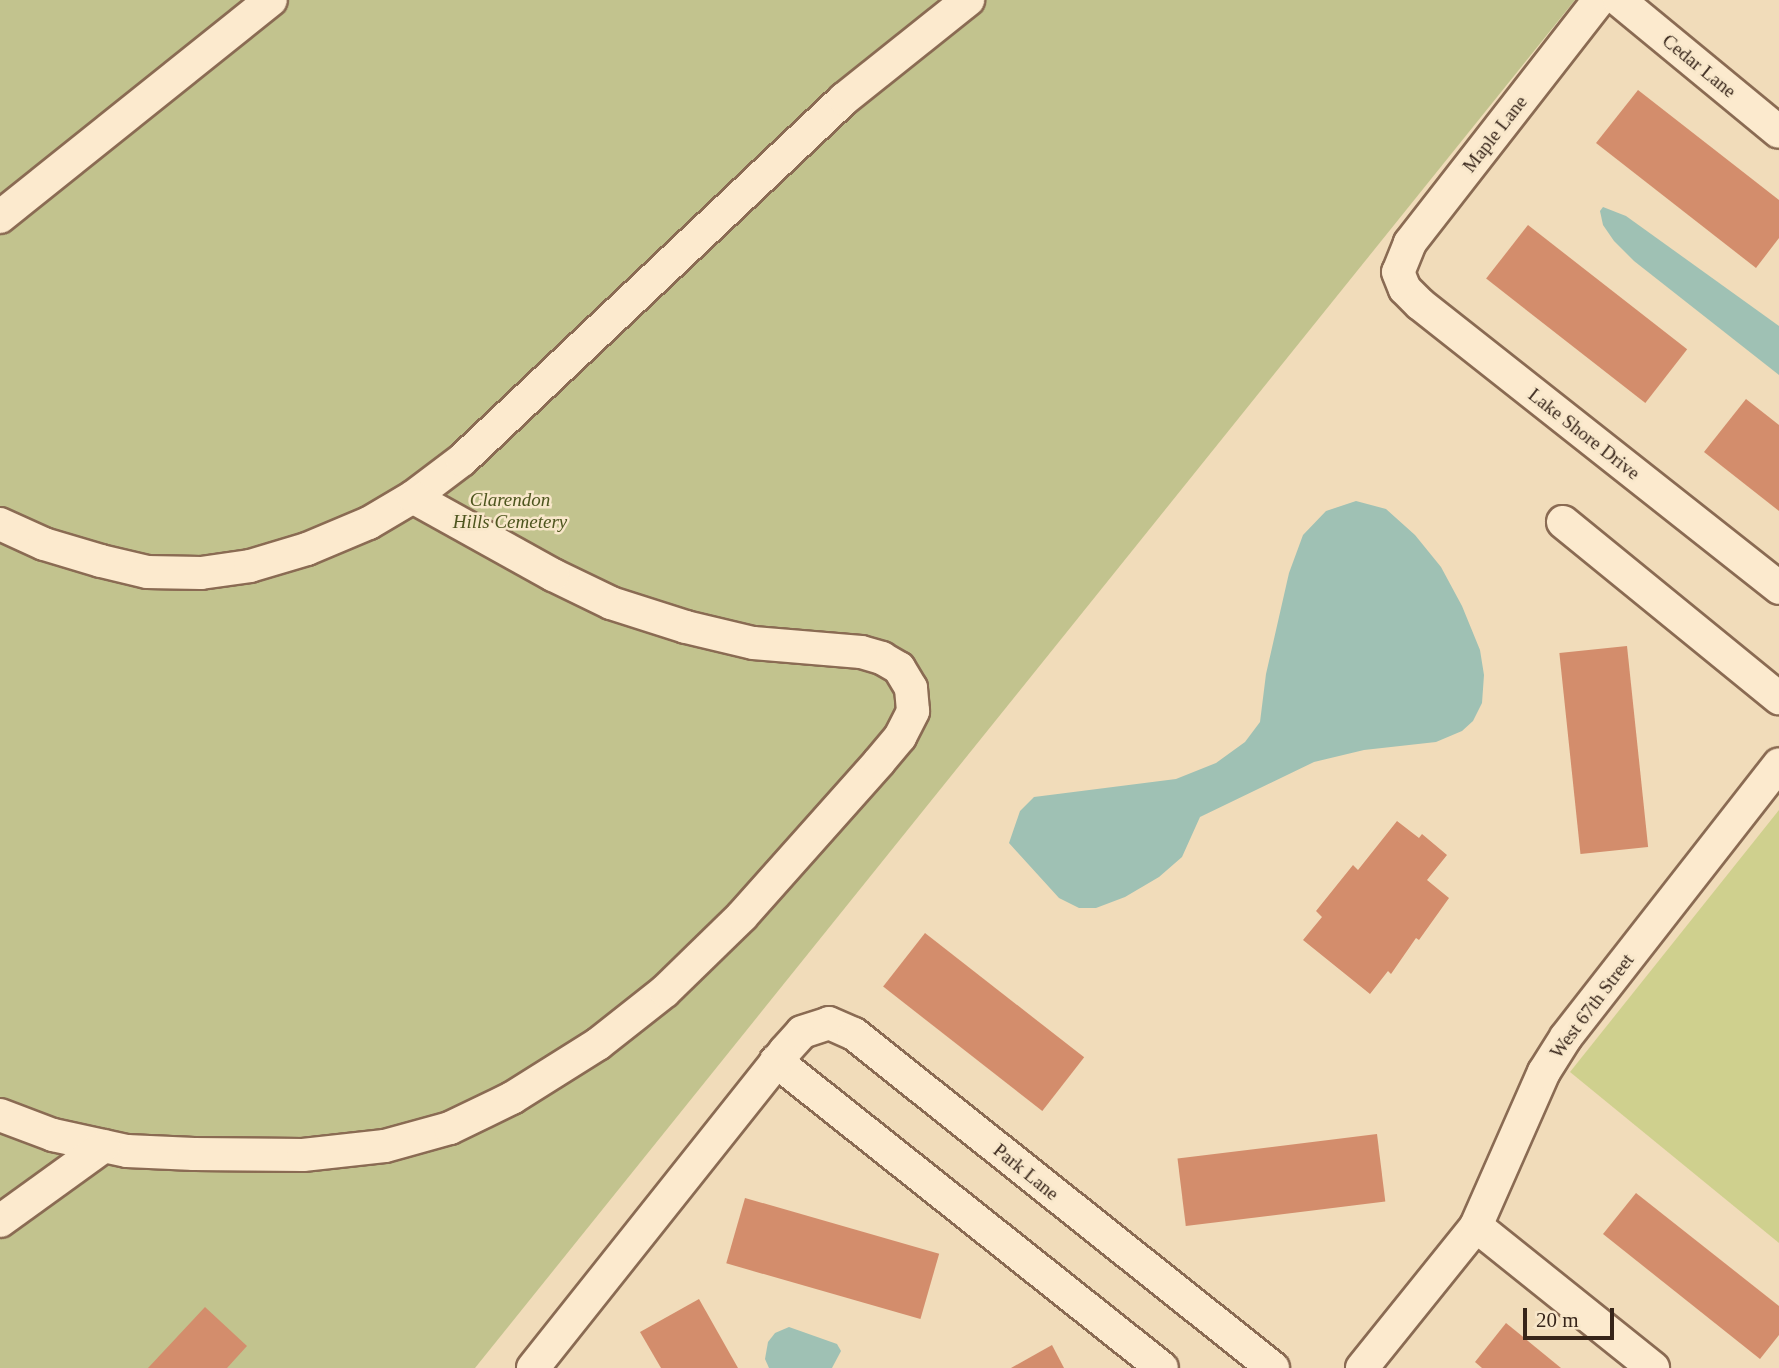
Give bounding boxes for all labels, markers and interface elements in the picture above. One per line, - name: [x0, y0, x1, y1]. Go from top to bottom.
- street label: Cedar Lane: [1658, 29, 1740, 103]
- street label: Maple Lane: [1458, 91, 1532, 177]
- street label: Lake Shore Drive: [1524, 383, 1644, 485]
- park label: Clarendon Hills Cemetery: [453, 489, 567, 533]
- street label: West 67th Street: [1545, 949, 1639, 1063]
- street label: Park Lane: [989, 1139, 1063, 1205]
- scale bar: [1527, 1294, 1618, 1338]
- text: 20 m: [1536, 1308, 1579, 1332]

